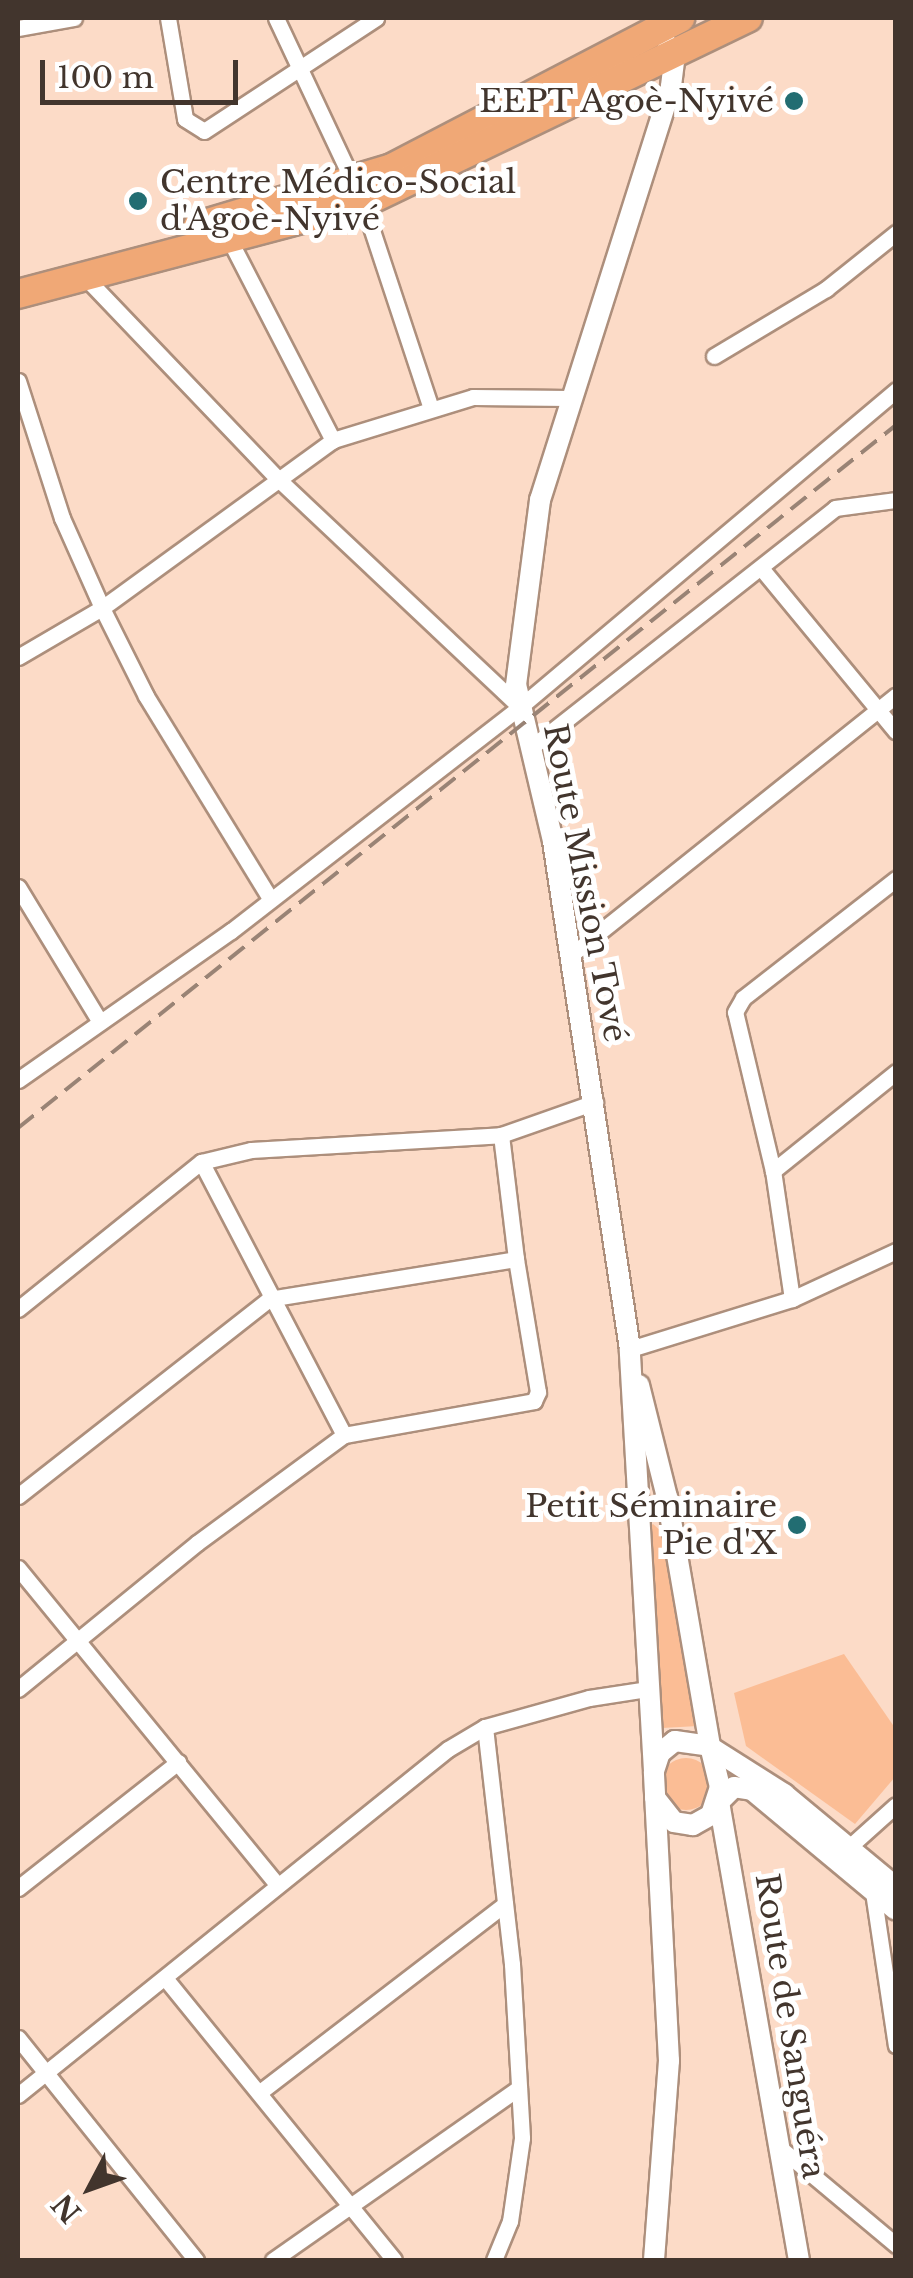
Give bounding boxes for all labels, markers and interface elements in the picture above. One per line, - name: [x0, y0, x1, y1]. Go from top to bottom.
- scale bar: [45, 40, 242, 102]
- text: 100 m: [57, 59, 154, 96]
- place label: EEPT Agoè-Nyivé: [477, 82, 774, 120]
- marker: EEPT Agoè-Nyivé: [783, 90, 805, 112]
- place label: Centre Médico-Social d'Agoè-Nyivé: [160, 164, 516, 239]
- marker: Centre Médico-Social d'Agoè-Nyivé: [125, 188, 151, 214]
- street label: Route Mission Tové: [535, 720, 635, 1046]
- place label: Petit Séminaire Pie d'X: [525, 1488, 777, 1563]
- marker: Petit Séminaire Pie d'X: [786, 1514, 808, 1536]
- street label: Route de Sanguéra: [747, 1871, 833, 2181]
- north arrow: [40, 2138, 140, 2238]
- text: N: [45, 2187, 89, 2229]

